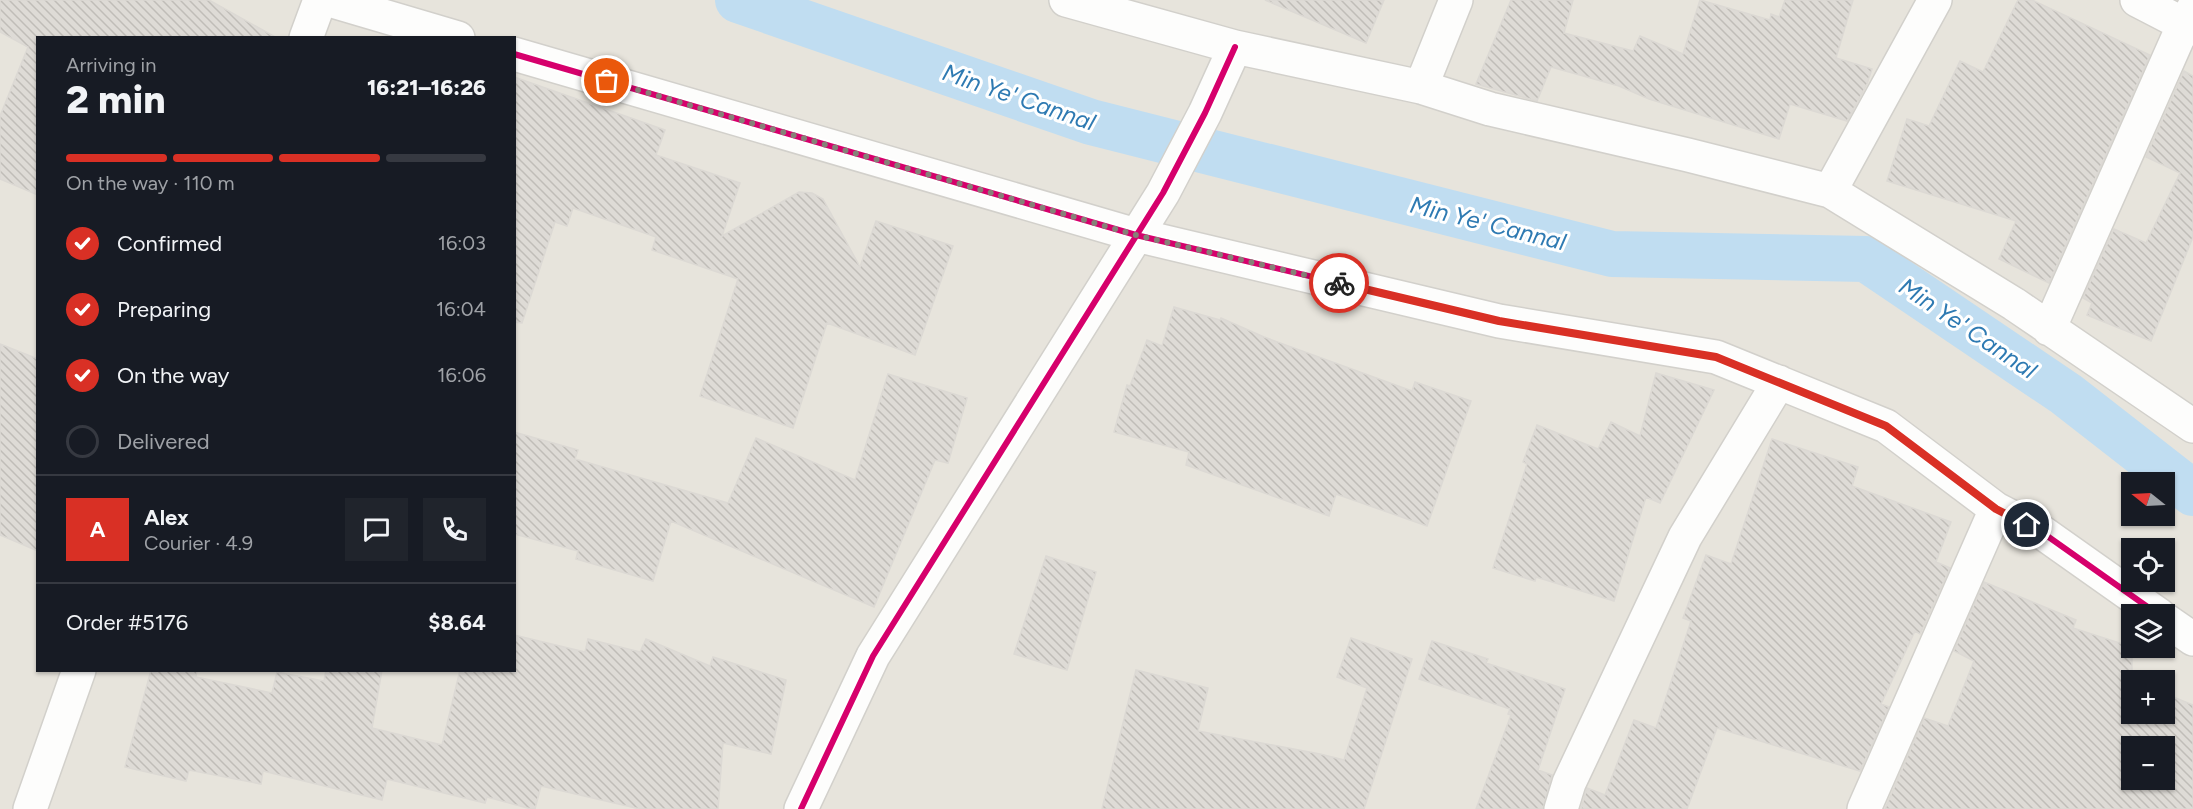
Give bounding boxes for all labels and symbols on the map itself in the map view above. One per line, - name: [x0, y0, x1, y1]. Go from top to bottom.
- pin: [581, 55, 632, 106]
- water label: Min Ye' Cannal: [939, 57, 1100, 137]
- water label: Min Ye' Cannal: [1407, 190, 1570, 257]
- courier: [1309, 253, 1369, 313]
- water label: Min Ye' Cannal: [1894, 271, 2043, 385]
- north arrow: [2121, 472, 2175, 526]
- pin: [2001, 499, 2052, 550]

